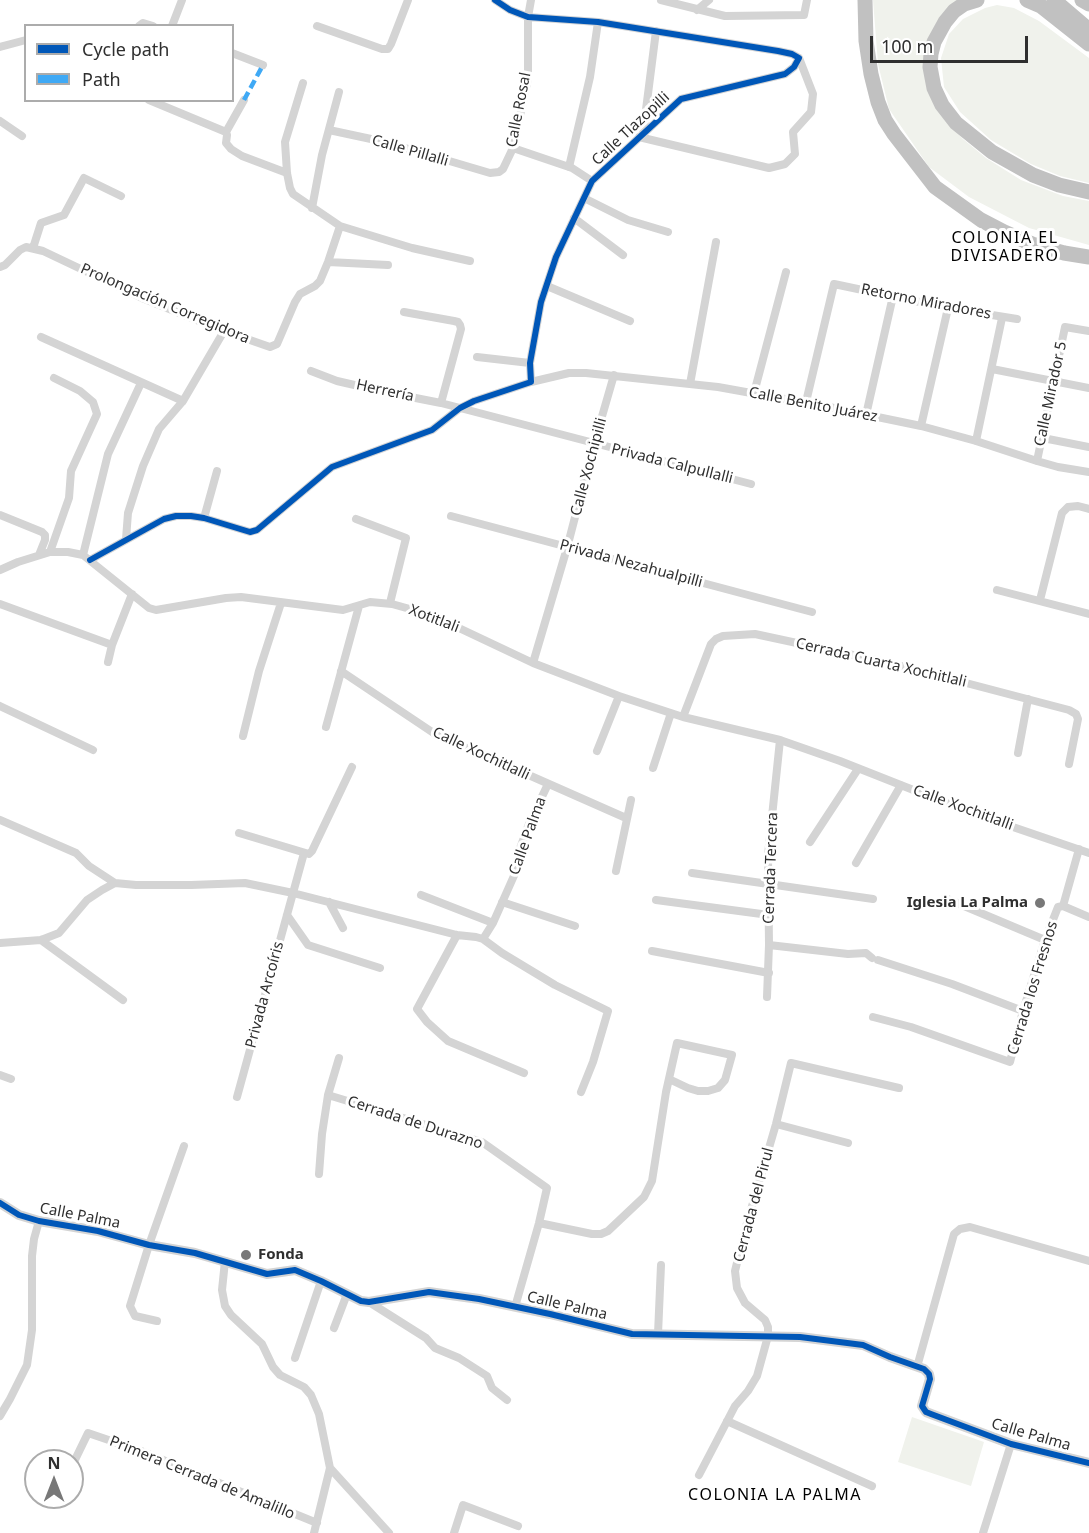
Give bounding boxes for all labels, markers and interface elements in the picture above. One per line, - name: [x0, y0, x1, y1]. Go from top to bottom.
- legend: [24, 24, 234, 102]
- scale bar: [873, 24, 1030, 62]
- text: 100 m: [881, 34, 933, 58]
- text: Cycle path: [82, 37, 169, 61]
- text: Path: [82, 67, 121, 91]
- street label: Calle Rosal: [503, 71, 535, 149]
- street label: Calle Tlazopilli: [588, 89, 674, 169]
- street label: Calle Pillalli: [370, 132, 450, 170]
- district label: COLONIA EL DIVISADERO: [950, 228, 1060, 266]
- street label: Prolongación Corregidora: [78, 260, 252, 348]
- street label: Retorno Miradores: [859, 281, 993, 323]
- street label: Calle Mirador 5: [1031, 340, 1071, 448]
- street label: Herrería: [354, 376, 416, 406]
- street label: Calle Benito Juárez: [747, 384, 879, 426]
- street label: Calle Xochipilli: [567, 416, 611, 518]
- street label: Privada Calpullalli: [609, 440, 735, 488]
- street label: Privada Nezahualpilli: [557, 536, 705, 592]
- street label: Xotitlali: [406, 601, 462, 637]
- street label: Cerrada Cuarta Xochitlali: [794, 635, 968, 691]
- street label: Calle Xochitlalli: [429, 724, 533, 784]
- street label: Calle Xochitlalli: [910, 781, 1016, 835]
- street label: Calle Palma: [506, 794, 550, 878]
- street label: Cerrada Tercera: [760, 812, 782, 924]
- place label: Iglesia La Palma: [907, 894, 1028, 912]
- marker: Iglesia La Palma: [1033, 896, 1047, 910]
- street label: Cerrada los Fresnos: [1004, 919, 1062, 1057]
- street label: Privada Arcoíris: [242, 940, 288, 1050]
- street label: Cerrada de Durazno: [345, 1093, 485, 1153]
- street label: Cerrada del Pirul: [730, 1146, 778, 1264]
- street label: Calle Palma: [38, 1199, 122, 1233]
- place label: Fonda: [258, 1246, 304, 1264]
- marker: Fonda: [239, 1248, 253, 1262]
- street label: Calle Palma: [525, 1288, 609, 1324]
- street label: Calle Palma: [989, 1415, 1073, 1455]
- street label: Primera Cerrada de Amalillo: [107, 1433, 297, 1523]
- north arrow: [24, 1449, 84, 1509]
- text: N: [47, 1452, 61, 1474]
- district label: COLONIA LA PALMA: [688, 1485, 862, 1505]

